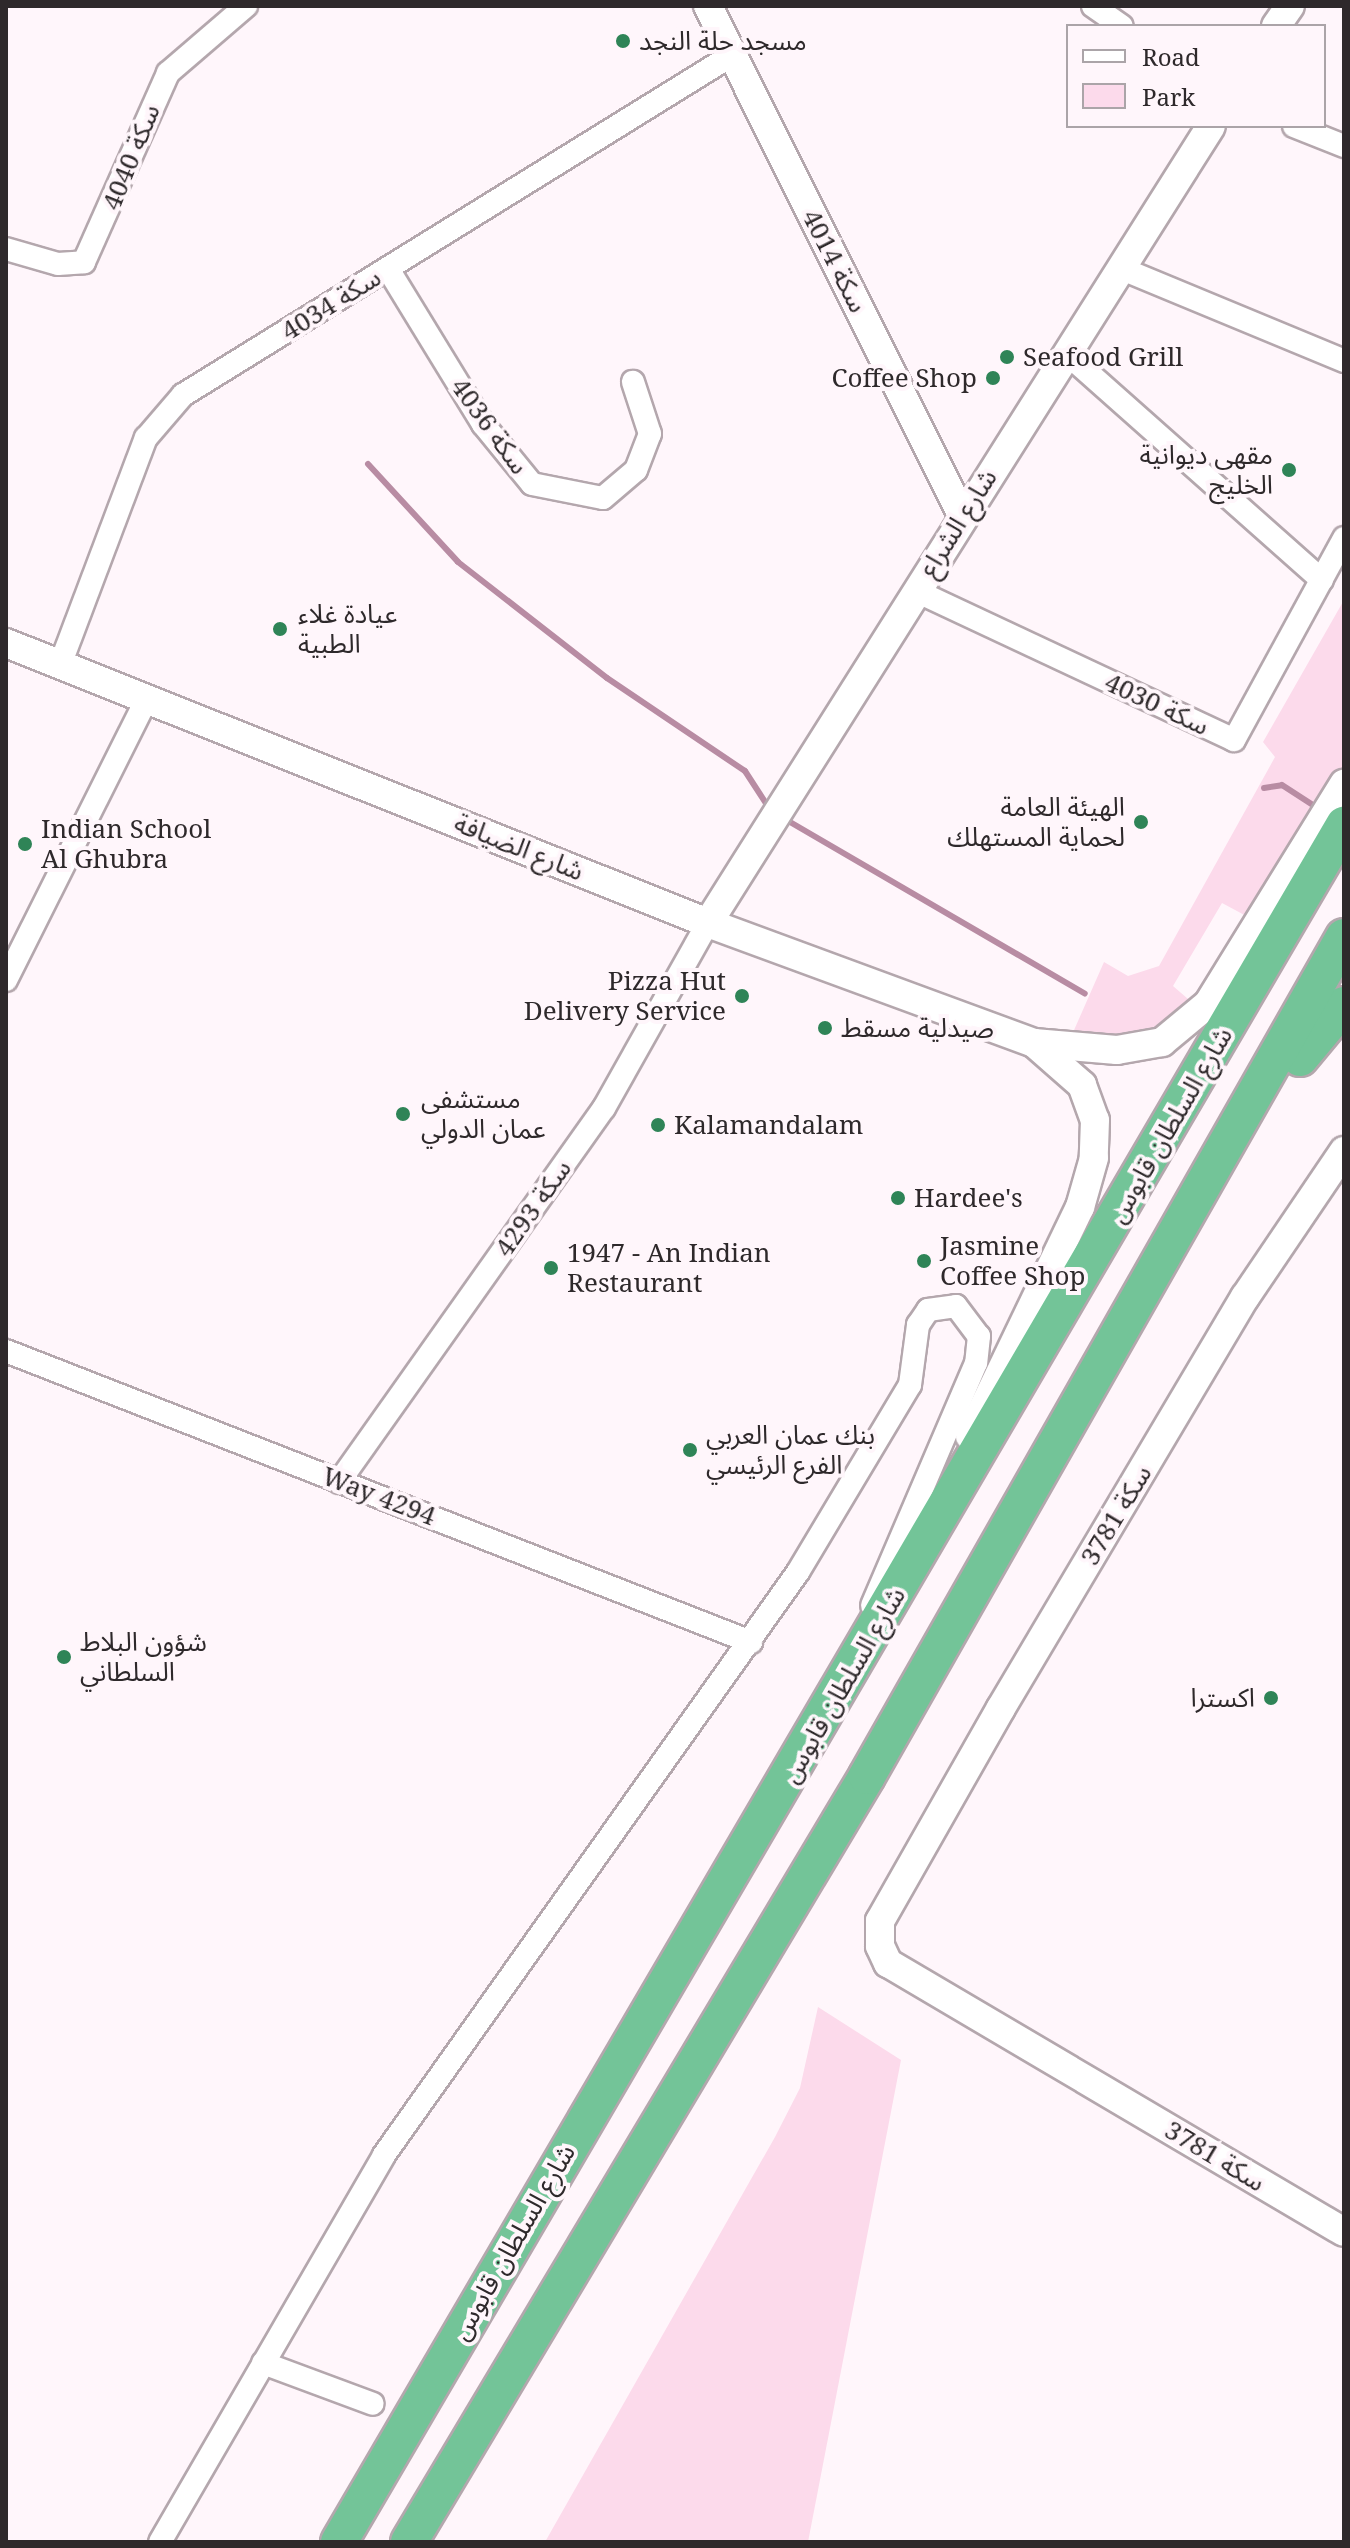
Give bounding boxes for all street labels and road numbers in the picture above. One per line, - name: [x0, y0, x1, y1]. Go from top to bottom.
- street label: سكة 4040: [96, 100, 166, 214]
- street label: سكة 4014: [796, 204, 874, 318]
- street label: سكة 4034: [276, 261, 386, 347]
- street label: سكة 4036: [445, 372, 535, 480]
- street label: شارع الشراع: [913, 463, 1003, 583]
- street label: سكة 4030: [1100, 666, 1214, 742]
- street label: شارع الضيافة: [450, 807, 588, 887]
- street label: شارع السلطان قابوس: [1101, 1022, 1239, 1228]
- street label: سكة 4293: [488, 1154, 578, 1262]
- street label: سكة 3781: [1074, 1459, 1158, 1571]
- street label: Way 4294: [318, 1460, 440, 1532]
- street label: شارع السلطان قابوس: [774, 1582, 912, 1788]
- street label: سكة 3781: [1159, 2114, 1271, 2198]
- street label: شارع السلطان قابوس: [444, 2139, 582, 2345]

